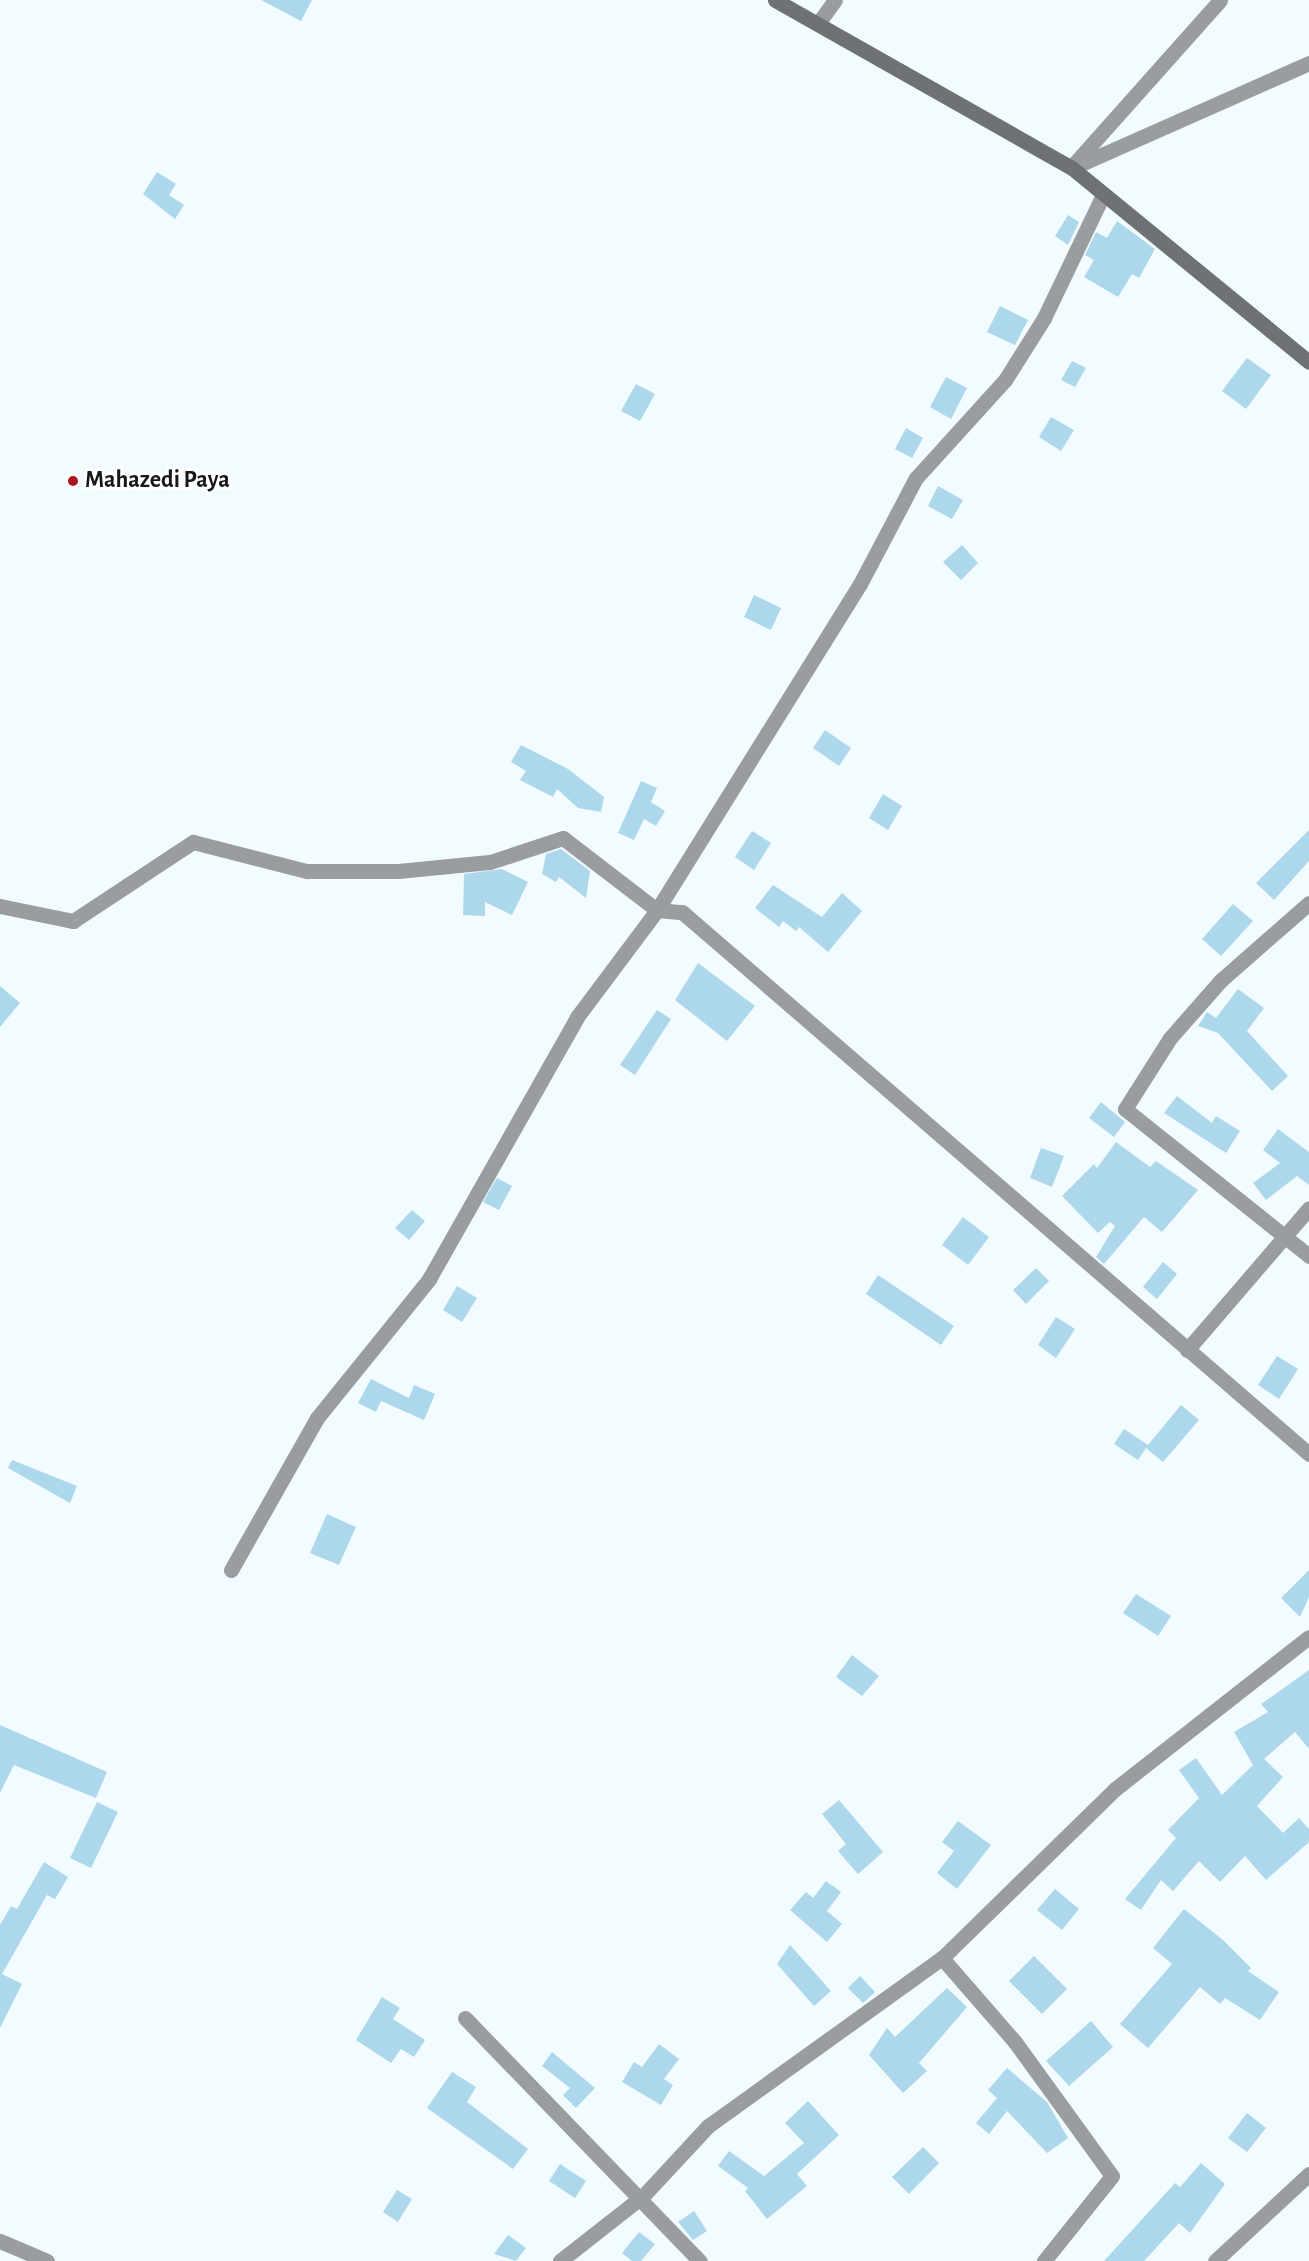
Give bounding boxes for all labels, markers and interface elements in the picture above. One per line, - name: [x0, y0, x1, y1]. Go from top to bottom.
- place label: Mahazedi Paya: [85, 467, 230, 495]
- marker: Mahazedi Paya: [66, 474, 80, 488]

